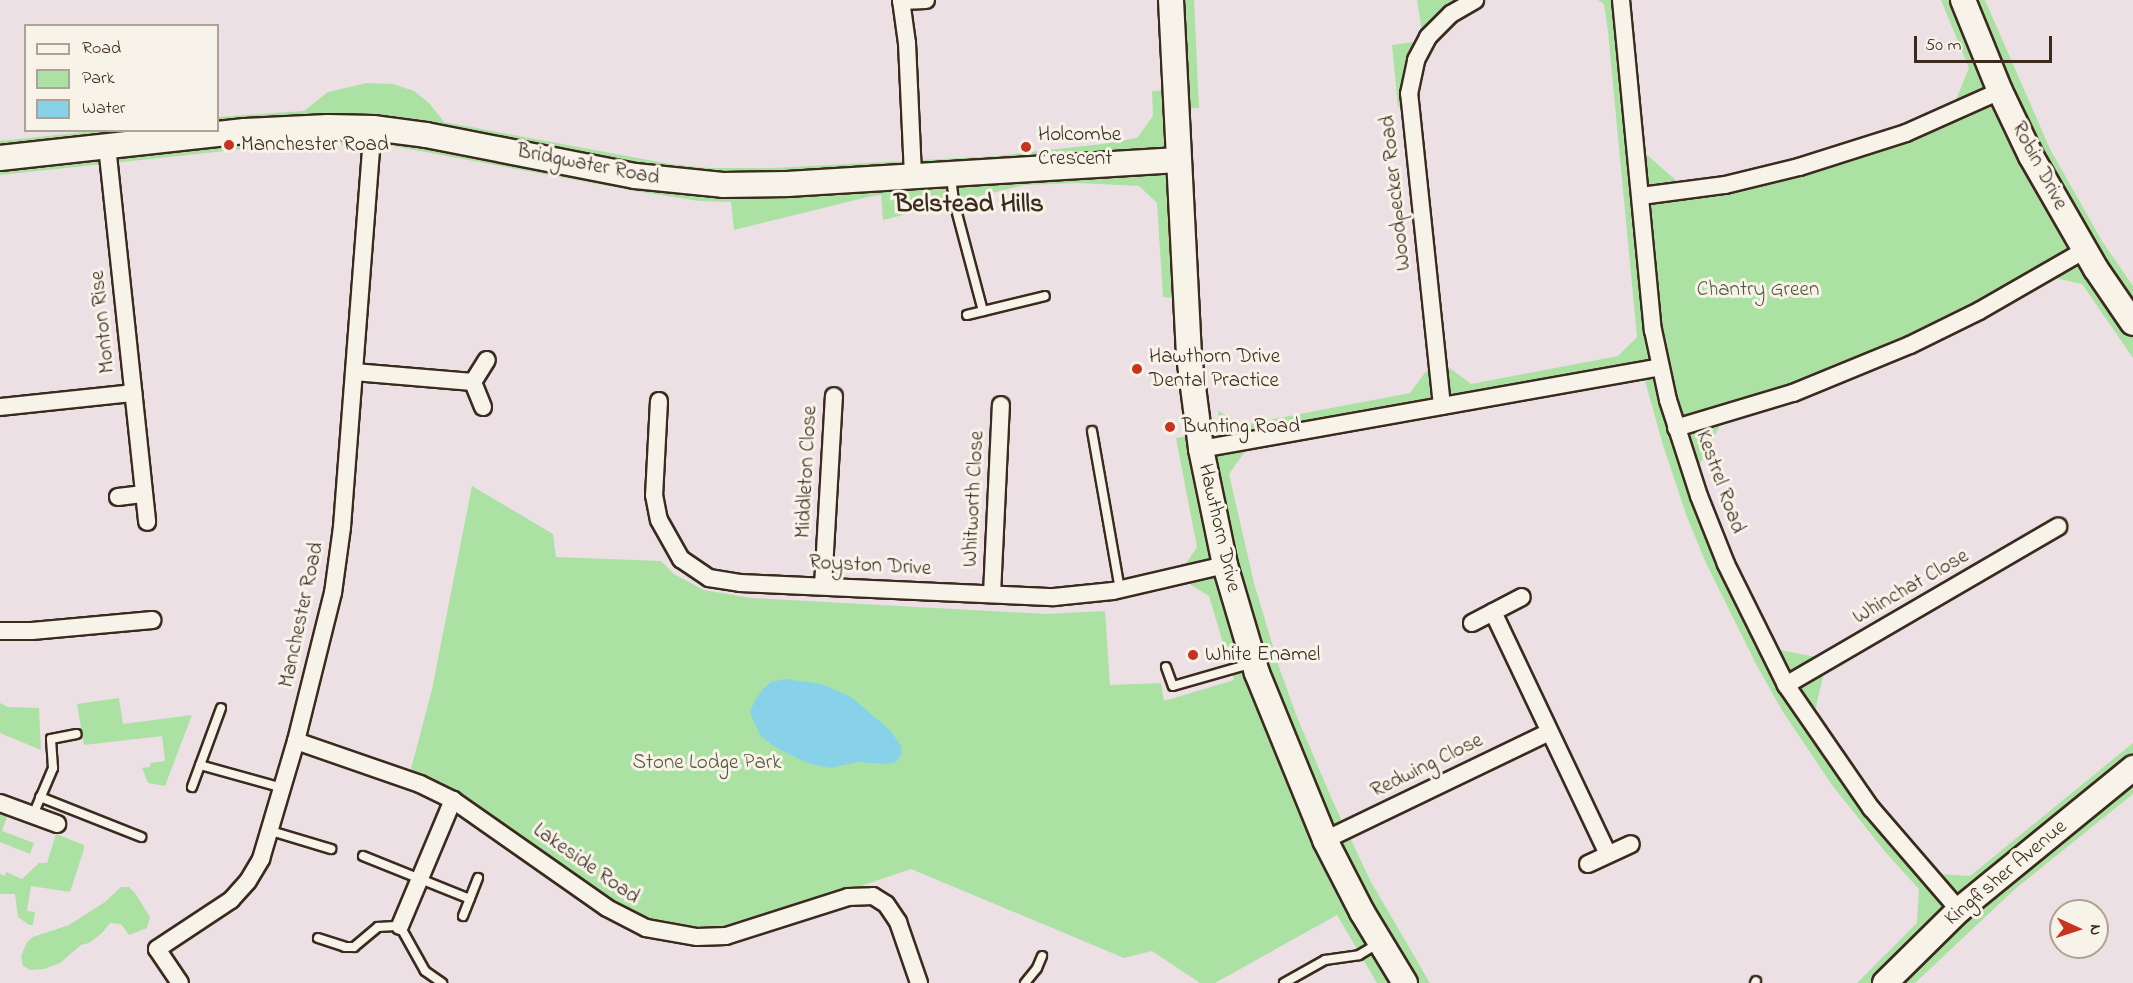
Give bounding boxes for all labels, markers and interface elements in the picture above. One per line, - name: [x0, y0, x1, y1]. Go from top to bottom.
- legend: [24, 24, 219, 132]
- scale bar: [1917, 24, 2055, 62]
- text: 50 m: [1925, 33, 1962, 59]
- text: Road: [82, 36, 121, 62]
- text: Park: [82, 66, 115, 92]
- text: Water: [82, 96, 125, 122]
- street label: Woodpecker Road: [1375, 114, 1417, 272]
- street label: Robin Drive: [2005, 118, 2073, 214]
- place label: Holcombe Crescent: [1038, 122, 1121, 172]
- place label: Manchester Road: [241, 132, 389, 158]
- marker: Manchester Road: [222, 138, 236, 152]
- street label: Bridgwater Road: [515, 139, 661, 191]
- marker: Holcombe Crescent: [1019, 140, 1033, 154]
- district label: Belstead Hills: [894, 189, 1044, 221]
- street label: Monton Rise: [85, 269, 121, 375]
- park label: Chantry Green: [1697, 277, 1819, 303]
- place label: Hawthorn Drive Dental Practice: [1149, 344, 1280, 394]
- marker: Hawthorn Drive Dental Practice: [1130, 362, 1144, 376]
- street label: Middleton Close: [791, 405, 823, 539]
- place label: Bunting Road: [1182, 414, 1300, 440]
- marker: Bunting Road: [1163, 420, 1177, 434]
- street label: Kestrel Road: [1690, 427, 1750, 537]
- street label: Whitworth Close: [958, 430, 990, 568]
- street label: Hawthorn Drive: [1192, 461, 1246, 595]
- street label: Manchester Road: [274, 540, 330, 690]
- street label: Whinchat Close: [1849, 544, 1973, 630]
- street label: Royston Drive: [808, 550, 932, 582]
- place label: White Enamel: [1205, 642, 1320, 668]
- marker: White Enamel: [1186, 648, 1200, 662]
- street label: Redwing Close: [1367, 728, 1487, 804]
- park label: Stone Lodge Park: [632, 750, 782, 776]
- street label: Kingfisher Avenue: [1940, 815, 2072, 931]
- street label: Lakeside Road: [528, 818, 644, 910]
- north arrow: [2049, 899, 2109, 959]
- text: N: [2083, 924, 2107, 936]

